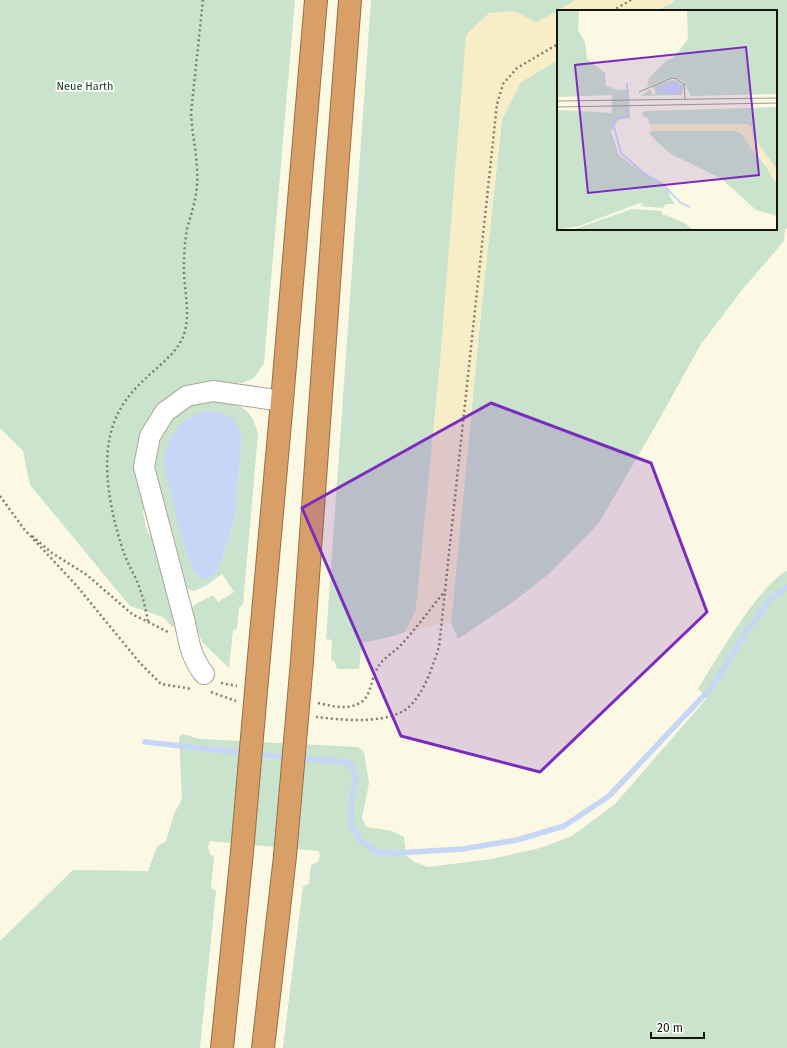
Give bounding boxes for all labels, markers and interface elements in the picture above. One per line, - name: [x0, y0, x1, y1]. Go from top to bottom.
- inset map: [557, 10, 777, 230]
- park label: Neue Harth: [57, 80, 113, 93]
- scale bar: [651, 1014, 704, 1040]
- text: 20 m: [657, 1021, 683, 1035]

